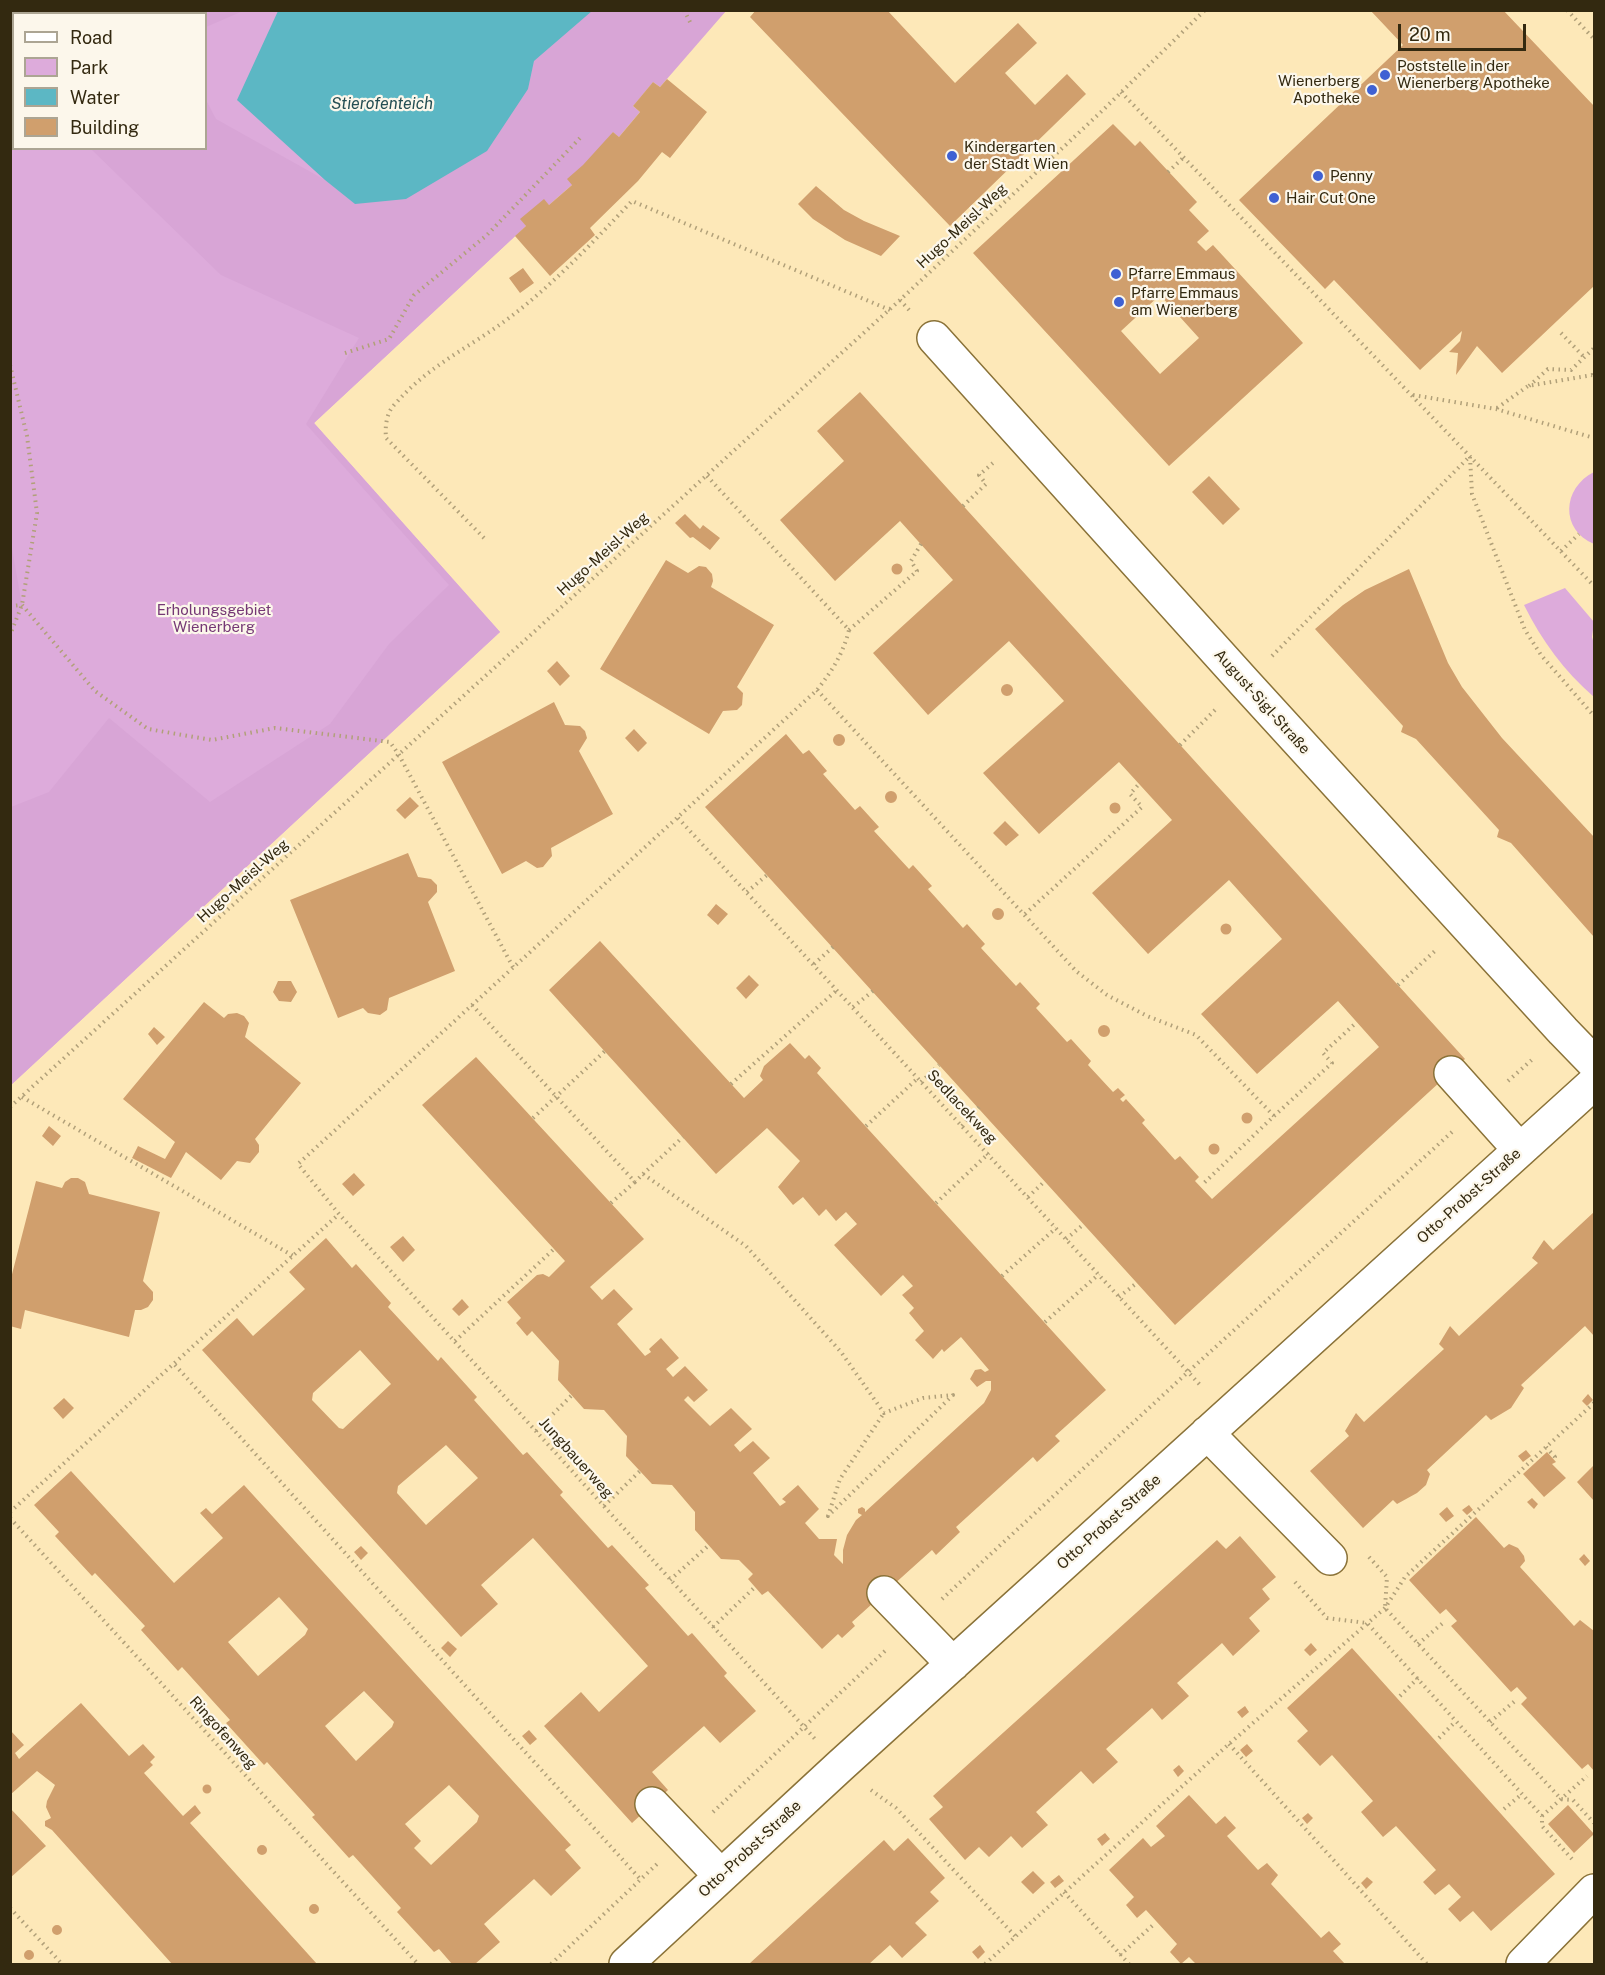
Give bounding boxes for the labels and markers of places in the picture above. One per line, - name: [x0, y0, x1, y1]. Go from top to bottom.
- place label: Poststelle in der Wienerberg Apotheke: [1397, 57, 1550, 92]
- marker: Poststelle in der Wienerberg Apotheke: [1378, 68, 1392, 82]
- place label: Wienerberg Apotheke: [1278, 72, 1360, 107]
- marker: Wienerberg Apotheke: [1365, 83, 1379, 97]
- place label: Kindergarten der Stadt Wien: [964, 138, 1068, 173]
- marker: Kindergarten der Stadt Wien: [945, 149, 959, 163]
- place label: Penny: [1330, 167, 1373, 185]
- marker: Penny: [1311, 169, 1325, 183]
- place label: Hair Cut One: [1286, 189, 1376, 207]
- marker: Hair Cut One: [1267, 191, 1281, 205]
- place label: Pfarre Emmaus: [1128, 265, 1235, 283]
- marker: Pfarre Emmaus: [1109, 267, 1123, 281]
- place label: Pfarre Emmaus am Wienerberg: [1131, 284, 1238, 319]
- marker: Pfarre Emmaus am Wienerberg: [1112, 295, 1126, 309]

